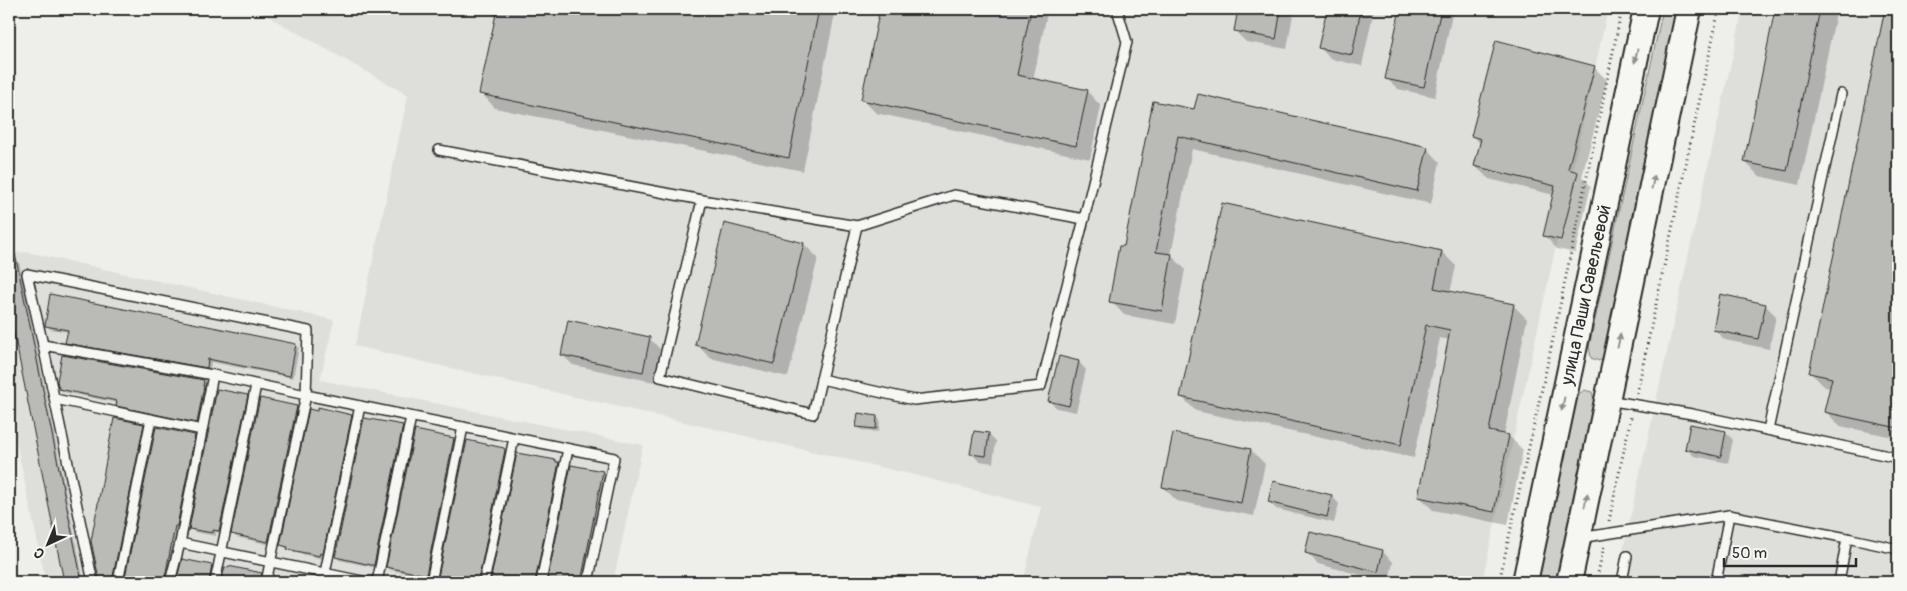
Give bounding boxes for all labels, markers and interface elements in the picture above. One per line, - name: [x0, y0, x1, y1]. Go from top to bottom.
- one-way arrow: [1631, 49, 1639, 65]
- one-way arrow: [1649, 175, 1657, 190]
- street label: улица Паши Савельевой: [1555, 203, 1616, 388]
- one-way arrow: [1616, 333, 1624, 349]
- one-way arrow: [1559, 396, 1567, 411]
- one-way arrow: [1582, 493, 1590, 508]
- north arrow: [22, 518, 72, 568]
- scale bar: [1724, 536, 1857, 568]
- text: С: [30, 544, 48, 562]
- text: 50 m: [1732, 544, 1767, 563]

